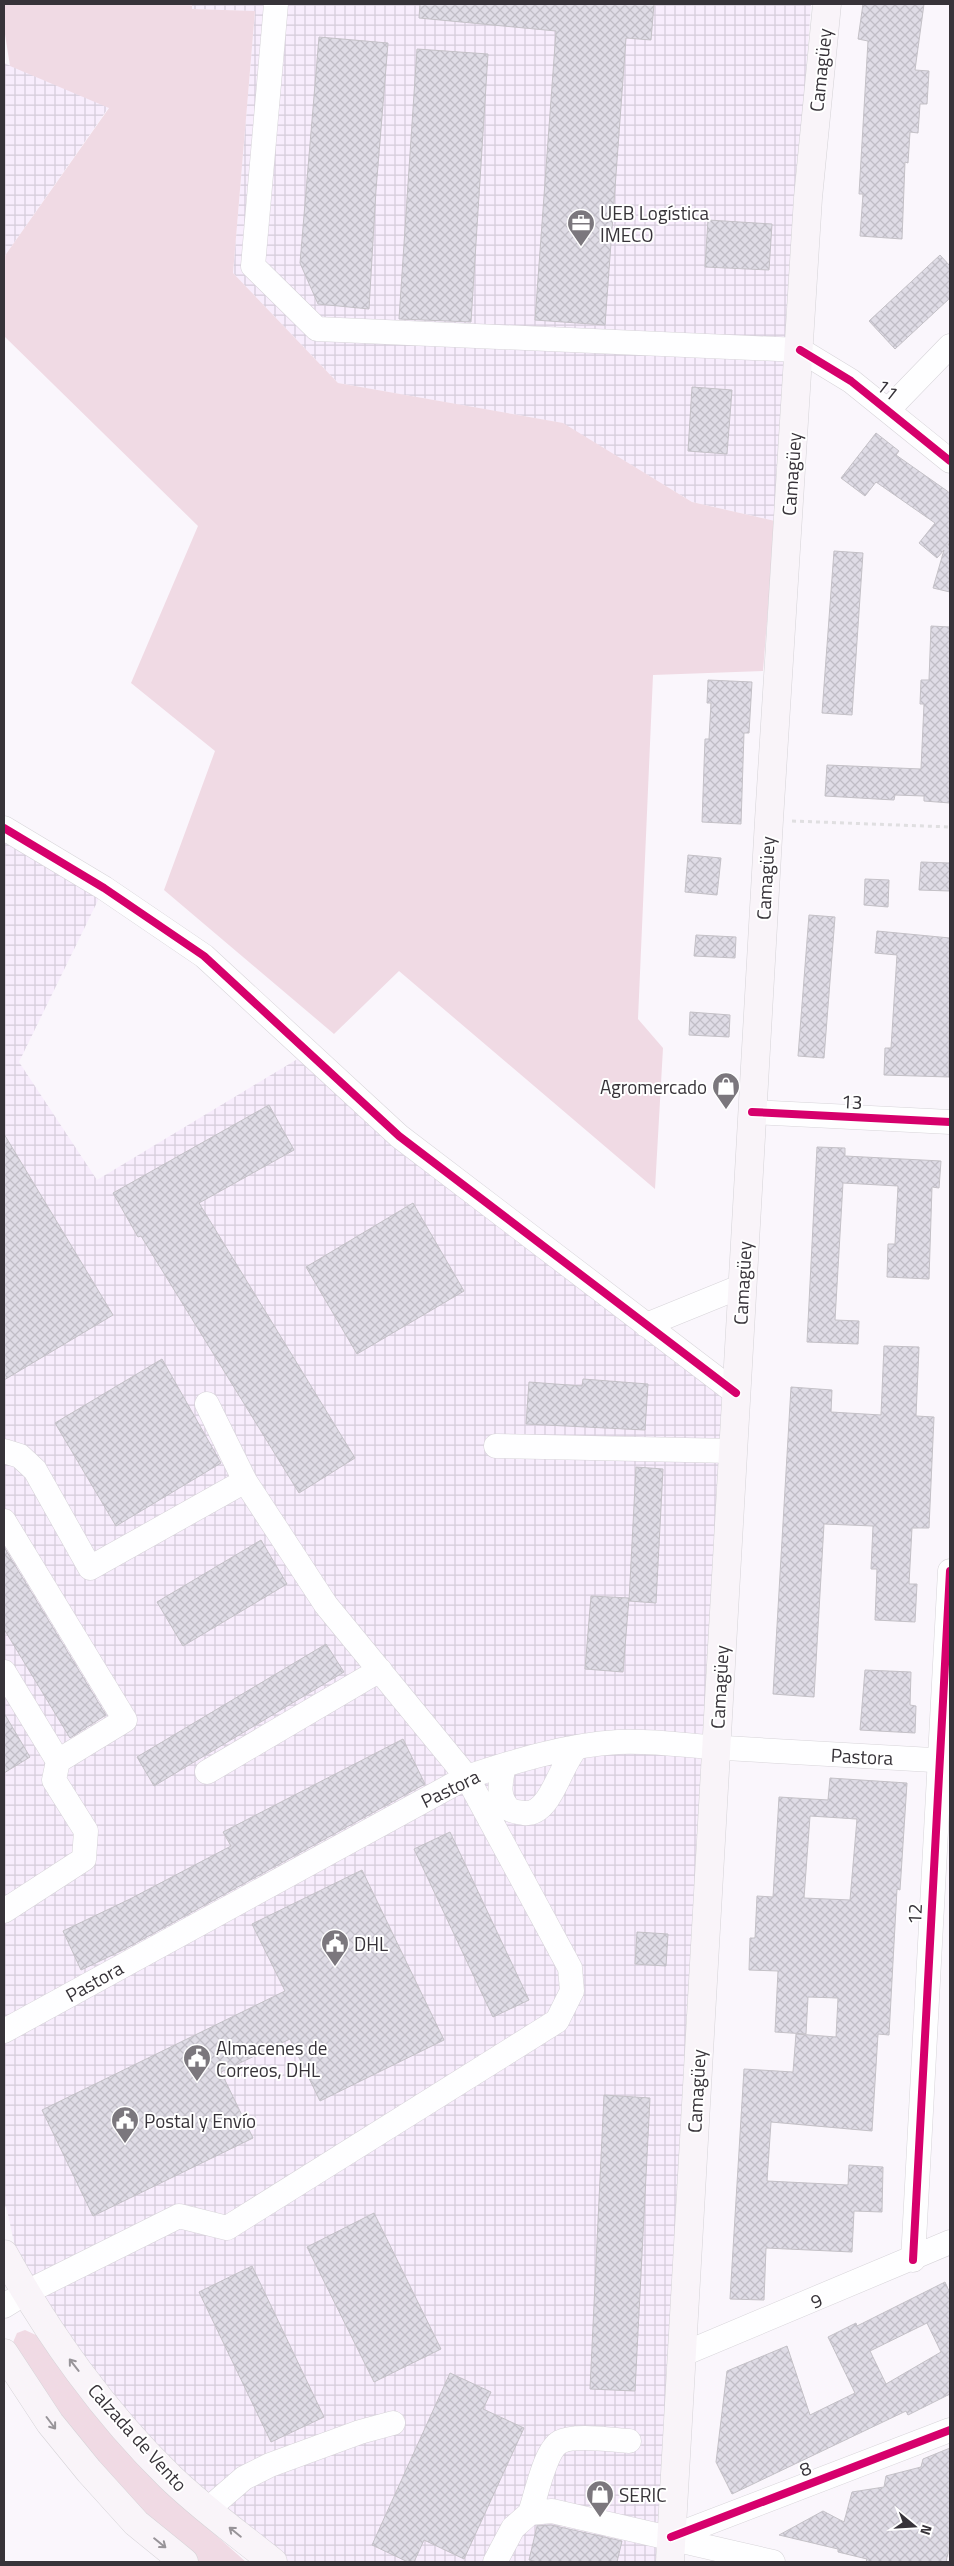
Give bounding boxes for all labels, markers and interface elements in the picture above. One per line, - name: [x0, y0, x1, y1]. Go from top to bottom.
- street label: Camagüey: [801, 27, 839, 113]
- place label: UEB Logística IMECO: [600, 198, 710, 249]
- office icon: UEB Logística IMECO: [566, 208, 596, 247]
- street label: 11: [871, 371, 905, 407]
- street label: Camagüey: [774, 431, 808, 517]
- street label: Camagüey: [748, 835, 782, 921]
- shop icon: Agromercado: [711, 1071, 741, 1110]
- place label: Agromercado: [600, 1072, 707, 1101]
- street label: 13: [841, 1086, 863, 1116]
- street label: Camagüey: [725, 1240, 759, 1326]
- street label: Camagüey: [702, 1644, 736, 1730]
- street label: Pastora: [830, 1740, 894, 1772]
- street label: Pastora: [416, 1761, 485, 1815]
- street label: 12: [899, 1903, 929, 1925]
- public building icon: DHL: [320, 1928, 350, 1967]
- place label: DHL: [354, 1929, 388, 1958]
- street label: Pastora: [60, 1953, 129, 2009]
- place label: Almacenes de Correos, DHL: [216, 2033, 327, 2084]
- public building icon: Almacenes de Correos, DHL: [182, 2043, 212, 2082]
- street label: Camagüey: [679, 2048, 713, 2134]
- public building icon: Postal y Envío: [110, 2105, 140, 2144]
- place label: Postal y Envío: [144, 2106, 256, 2135]
- street label: 9: [806, 2285, 826, 2315]
- one-way arrow: [69, 2358, 80, 2371]
- street label: Calzada de Vento: [81, 2376, 195, 2498]
- one-way arrow: [45, 2416, 56, 2429]
- street label: 8: [795, 2452, 815, 2483]
- shop icon: SERIC: [585, 2479, 615, 2518]
- place label: SERIC: [619, 2480, 667, 2509]
- north arrow: [889, 2501, 939, 2551]
- text: N: [915, 2522, 938, 2538]
- one-way arrow: [228, 2526, 241, 2537]
- one-way arrow: [153, 2537, 166, 2548]

